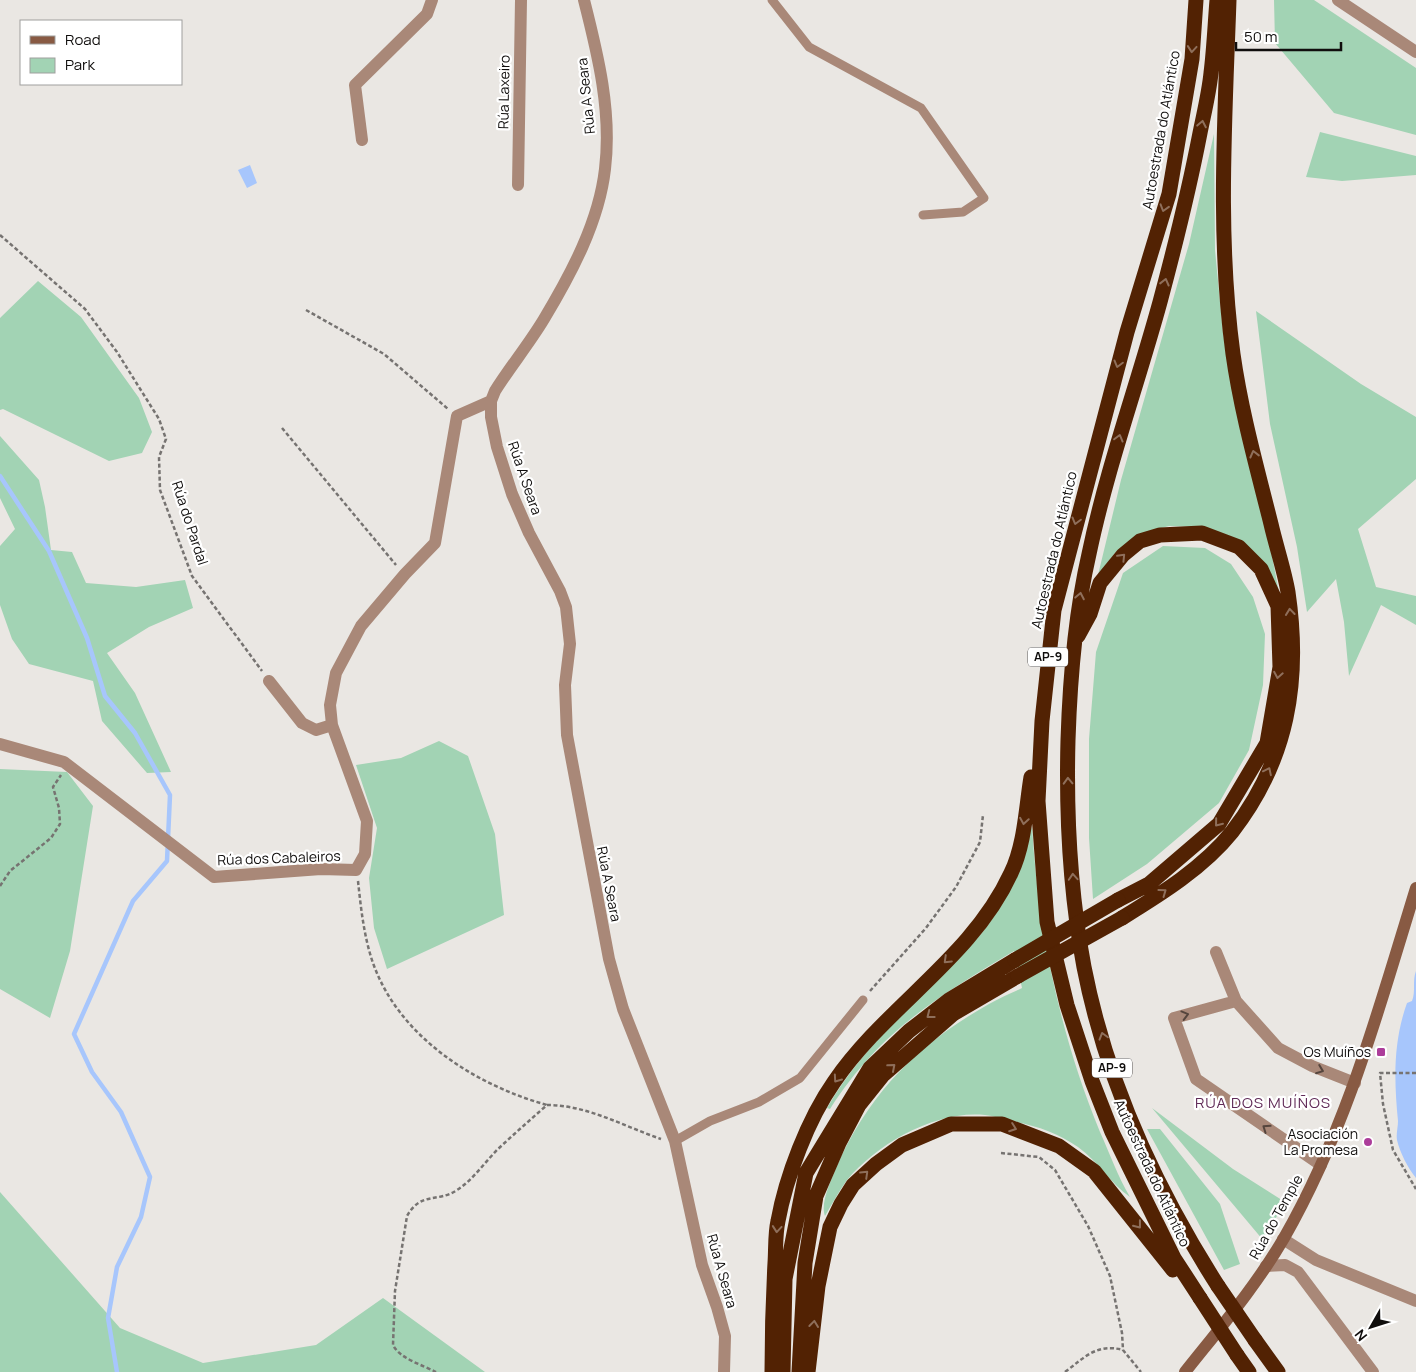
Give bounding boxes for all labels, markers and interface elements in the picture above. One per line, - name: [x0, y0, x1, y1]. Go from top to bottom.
- legend: [20, 20, 182, 85]
- scale bar: [1236, 20, 1341, 52]
- text: 50 m: [1244, 26, 1278, 47]
- text: Road: [65, 29, 101, 50]
- one-way arrow: [1187, 45, 1198, 53]
- street label: Autoestrada do Atlántico: [1137, 49, 1184, 211]
- text: Park: [65, 54, 95, 75]
- street label: Rúa Laxeiro: [493, 55, 514, 129]
- street label: Rúa A Seara: [572, 57, 599, 135]
- one-way arrow: [1196, 119, 1206, 128]
- one-way arrow: [1160, 204, 1170, 212]
- one-way arrow: [1159, 278, 1170, 287]
- one-way arrow: [1113, 360, 1124, 369]
- one-way arrow: [1113, 433, 1124, 442]
- street label: Rúa A Seara: [504, 439, 547, 517]
- one-way arrow: [1249, 450, 1259, 459]
- street label: Autoestrada do Atlántico: [1026, 469, 1081, 630]
- street label: Rúa do Pardal: [168, 478, 213, 567]
- one-way arrow: [1071, 517, 1082, 526]
- one-way arrow: [1116, 553, 1125, 562]
- one-way arrow: [1075, 591, 1085, 600]
- one-way arrow: [1285, 608, 1296, 616]
- road number: AP-9: [1028, 648, 1068, 666]
- one-way arrow: [1274, 671, 1284, 680]
- one-way arrow: [1262, 767, 1272, 776]
- one-way arrow: [1062, 776, 1073, 784]
- one-way arrow: [1019, 817, 1029, 825]
- one-way arrow: [1215, 817, 1224, 827]
- street label: Rúa A Seara: [593, 845, 626, 923]
- street label: Rúa dos Cabaleiros: [217, 846, 341, 869]
- one-way arrow: [1067, 873, 1078, 881]
- one-way arrow: [1158, 889, 1167, 898]
- one-way arrow: [944, 954, 953, 963]
- one-way arrow: [927, 1010, 936, 1018]
- one-way arrow: [1181, 1010, 1189, 1020]
- one-way arrow: [1098, 1033, 1108, 1041]
- place label: Os Muíños: [1303, 1042, 1371, 1061]
- marker: Os Muíños: [1375, 1046, 1387, 1058]
- road number: AP-9: [1092, 1058, 1132, 1078]
- one-way arrow: [887, 1063, 896, 1072]
- one-way arrow: [1315, 1064, 1324, 1074]
- one-way arrow: [834, 1073, 842, 1082]
- district label: RÚA DOS MUÍÑOS: [1195, 1092, 1331, 1113]
- street label: Autoestrada do Atlántico: [1110, 1096, 1195, 1250]
- one-way arrow: [1008, 1123, 1016, 1133]
- one-way arrow: [1262, 1124, 1271, 1134]
- place label: Asociación La Promesa: [1283, 1124, 1358, 1159]
- marker: Asociación La Promesa: [1362, 1136, 1374, 1148]
- one-way arrow: [859, 1171, 868, 1180]
- street label: Rúa do Temple: [1244, 1171, 1307, 1262]
- one-way arrow: [1132, 1220, 1141, 1229]
- one-way arrow: [772, 1225, 783, 1233]
- street label: Rúa A Seara: [703, 1232, 742, 1310]
- north arrow: [1346, 1302, 1396, 1352]
- one-way arrow: [808, 1319, 819, 1327]
- text: N: [1350, 1326, 1371, 1345]

